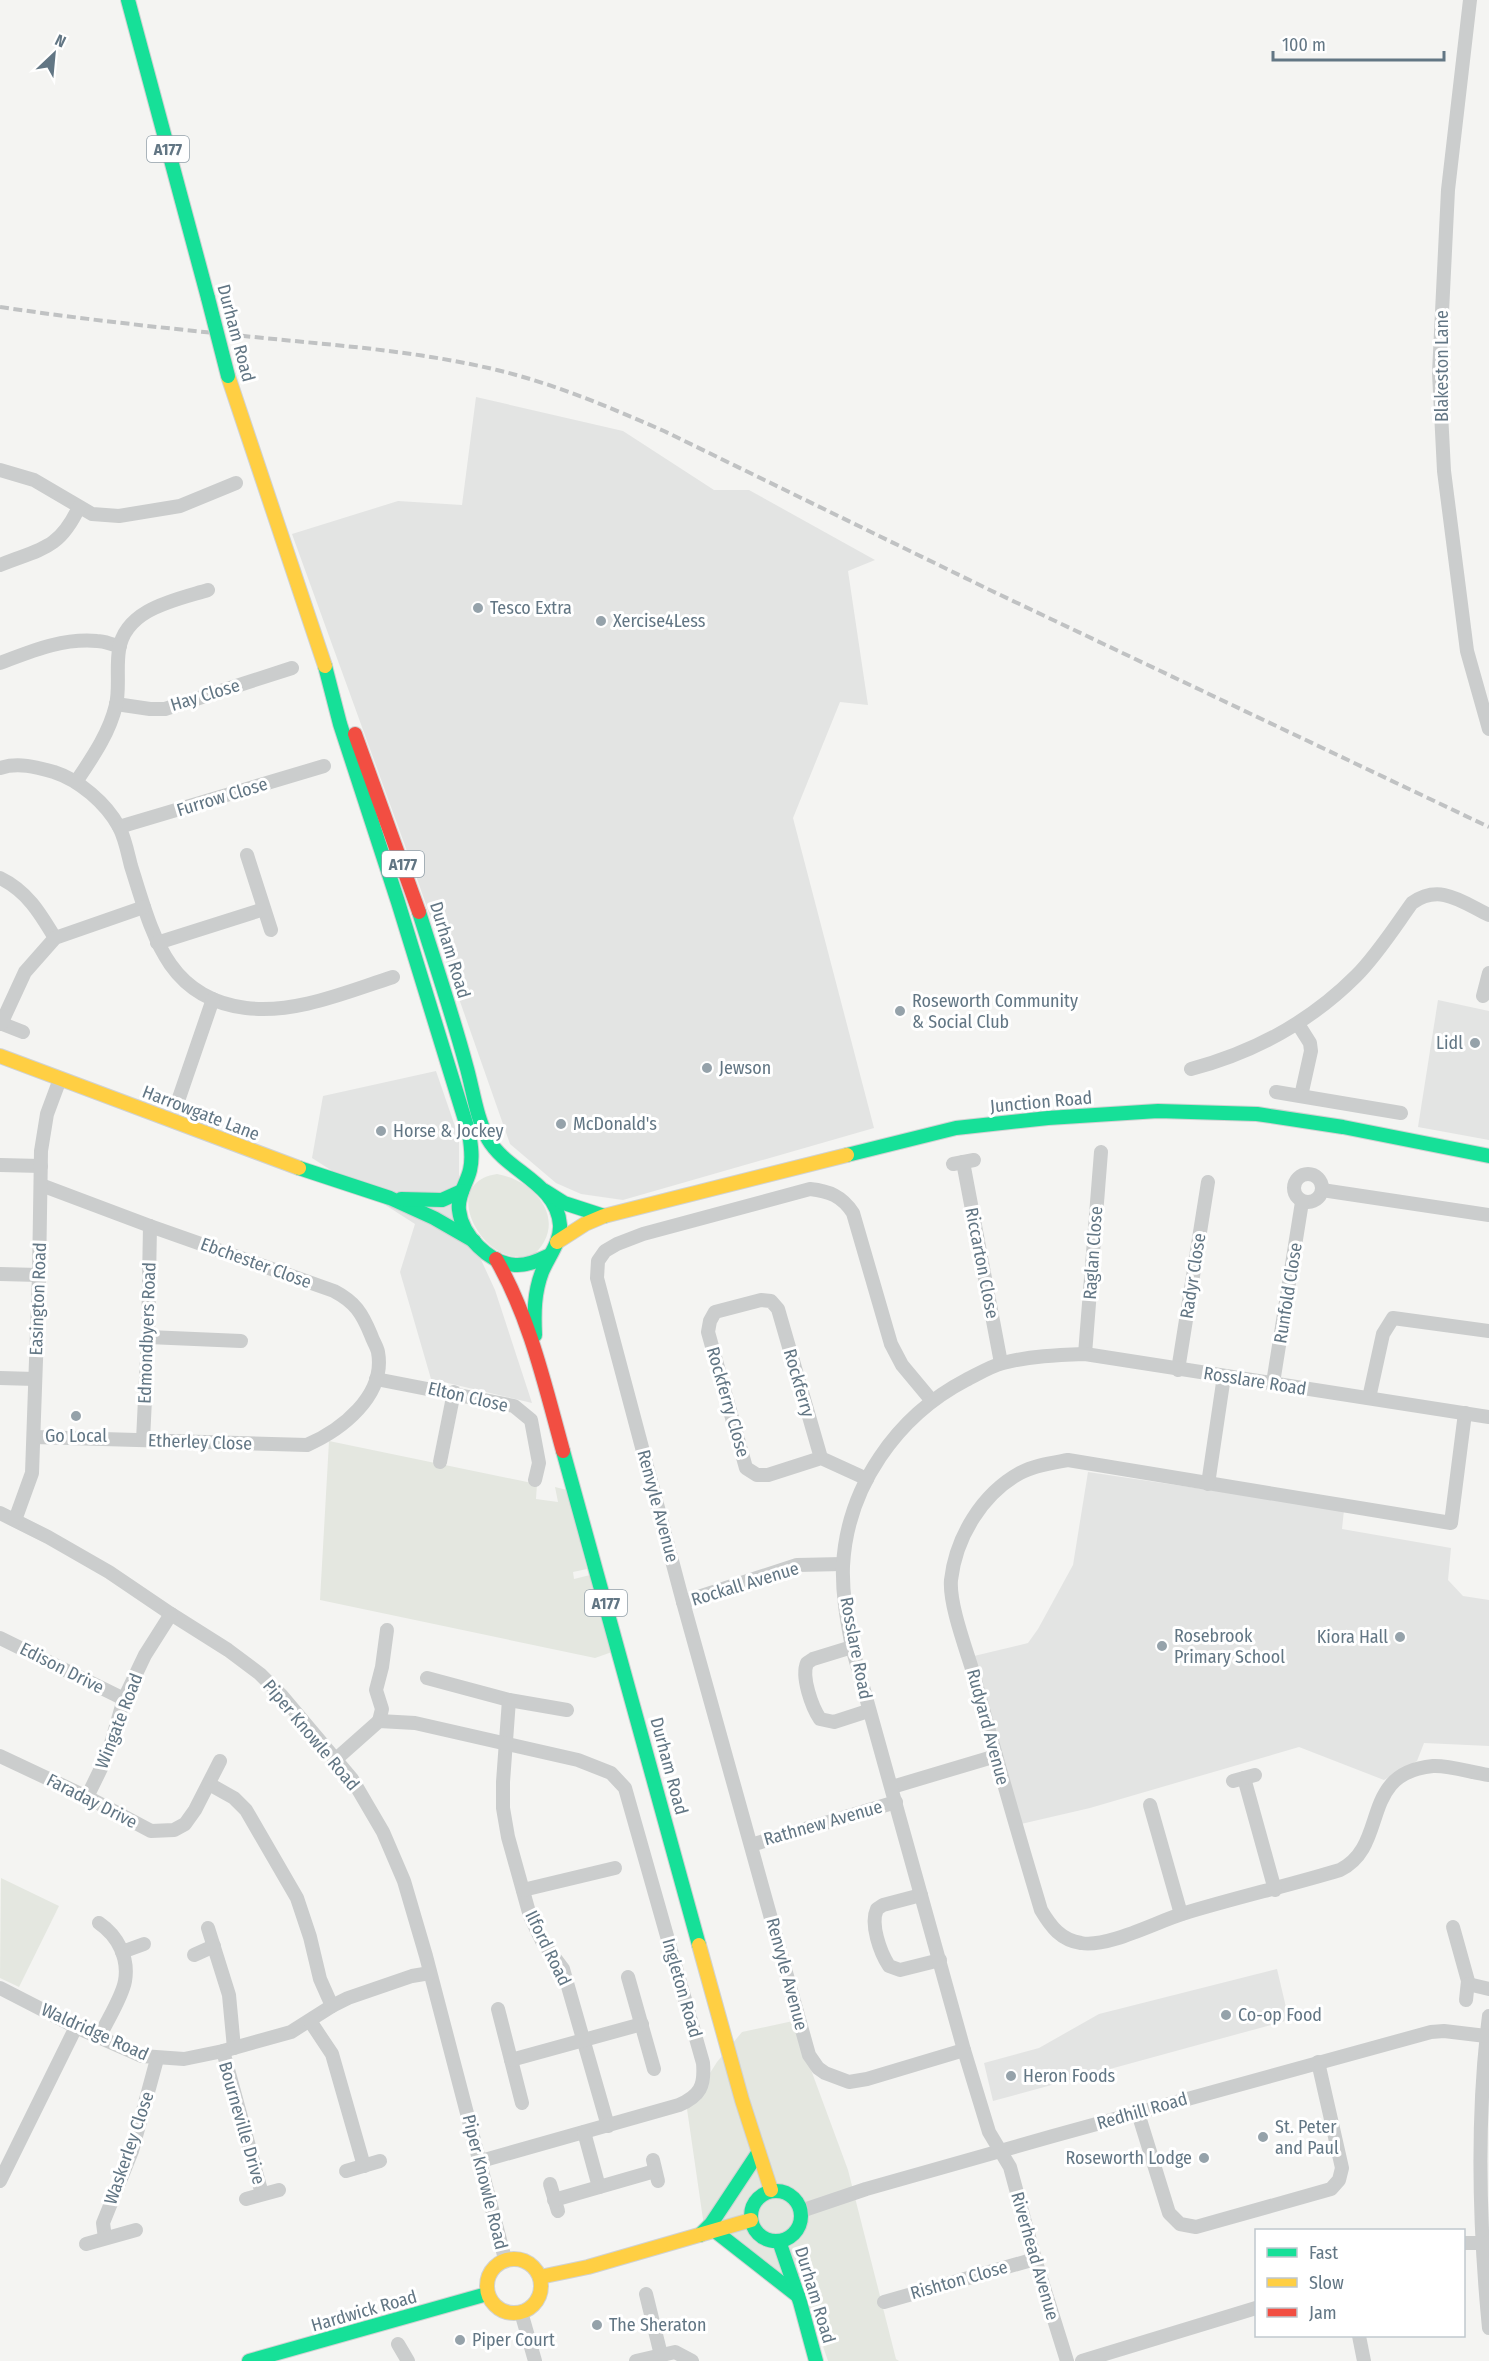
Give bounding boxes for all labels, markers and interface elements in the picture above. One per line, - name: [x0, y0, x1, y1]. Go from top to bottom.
- north arrow: [24, 24, 84, 84]
- scale bar: [1273, 24, 1444, 62]
- text: N: [52, 30, 69, 52]
- text: 100 m: [1282, 34, 1326, 56]
- road number: A177: [147, 136, 189, 162]
- street label: Durham Road: [212, 282, 260, 384]
- street label: Blakeston Lane: [1431, 310, 1453, 422]
- place label: Tesco Extra: [490, 597, 572, 619]
- marker: Tesco Extra: [471, 601, 485, 615]
- place label: Xercise4Less: [613, 610, 706, 632]
- marker: Xercise4Less: [594, 614, 608, 628]
- street label: Hay Close: [168, 674, 242, 716]
- street label: Furrow Close: [174, 773, 270, 821]
- road number: A177: [382, 851, 424, 877]
- street label: Durham Road: [425, 899, 475, 1001]
- place label: Roseworth Community & Social Club: [912, 990, 1078, 1033]
- marker: Roseworth Community & Social Club: [893, 1004, 907, 1018]
- place label: Lidl: [1436, 1032, 1463, 1054]
- marker: Lidl: [1468, 1036, 1482, 1050]
- place label: Jewson: [719, 1057, 771, 1079]
- marker: Jewson: [700, 1061, 714, 1075]
- street label: Harrowgate Lane: [139, 1081, 263, 1145]
- street label: Junction Road: [989, 1087, 1093, 1117]
- place label: McDonald's: [573, 1113, 657, 1135]
- marker: McDonald's: [554, 1117, 568, 1131]
- place label: Horse & Jockey: [393, 1120, 504, 1142]
- marker: Horse & Jockey: [374, 1124, 388, 1138]
- street label: Raglan Close: [1079, 1205, 1107, 1300]
- street label: Riccarton Close: [960, 1206, 1004, 1321]
- street label: Radyr Close: [1175, 1232, 1211, 1320]
- street label: Ebchester Close: [198, 1233, 315, 1293]
- street label: Runfold Close: [1269, 1241, 1307, 1345]
- street label: Easington Road: [25, 1242, 51, 1356]
- street label: Edmondbyers Road: [134, 1262, 160, 1404]
- street label: Rockferry Close: [702, 1344, 754, 1460]
- street label: Rockferry: [779, 1346, 819, 1420]
- street label: Rosslare Road: [1202, 1362, 1308, 1400]
- street label: Elton Close: [426, 1377, 510, 1417]
- marker: Go Local: [69, 1409, 83, 1423]
- place label: Go Local: [45, 1425, 107, 1447]
- street label: Etherley Close: [148, 1429, 253, 1455]
- street label: Renvyle Avenue: [632, 1447, 684, 1565]
- street label: Rockall Avenue: [689, 1557, 802, 1611]
- road number: A177: [585, 1590, 627, 1616]
- street label: Rosslare Road: [835, 1595, 877, 1701]
- place label: Rosebrook Primary School: [1174, 1625, 1285, 1668]
- place label: Kiora Hall: [1317, 1626, 1388, 1648]
- marker: Kiora Hall: [1393, 1630, 1407, 1644]
- street label: Edison Drive: [16, 1637, 108, 1699]
- marker: Rosebrook Primary School: [1155, 1639, 1169, 1653]
- street label: Rudyard Avenue: [962, 1667, 1014, 1788]
- street label: Wingate Road: [91, 1670, 147, 1772]
- street label: Piper Knowle Road: [258, 1675, 364, 1795]
- street label: Durham Road: [645, 1715, 693, 1817]
- street label: Faraday Drive: [43, 1769, 141, 1833]
- street label: Rathnew Avenue: [761, 1796, 885, 1850]
- street label: Ilford Road: [520, 1907, 576, 1989]
- street label: Renvyle Avenue: [761, 1915, 813, 2033]
- street label: Ingleton Road: [657, 1936, 707, 2040]
- street label: Waldridge Road: [38, 1999, 152, 2065]
- place label: Co-op Food: [1238, 2004, 1322, 2026]
- marker: Co-op Food: [1219, 2008, 1233, 2022]
- street label: Bourneville Drive: [214, 2059, 270, 2187]
- place label: Heron Foods: [1023, 2065, 1116, 2087]
- marker: Heron Foods: [1004, 2069, 1018, 2083]
- street label: Waskerley Close: [99, 2088, 159, 2207]
- street label: Redhill Road: [1094, 2088, 1190, 2134]
- street label: Piper Knowle Road: [458, 2112, 512, 2252]
- place label: St. Peter and Paul: [1275, 2116, 1339, 2159]
- marker: St. Peter and Paul: [1256, 2130, 1270, 2144]
- place label: Roseworth Lodge: [1066, 2147, 1192, 2169]
- marker: Roseworth Lodge: [1197, 2151, 1211, 2165]
- street label: Riverhead Avenue: [1006, 2189, 1064, 2323]
- legend: [1255, 2229, 1465, 2337]
- text: Fast: [1309, 2242, 1338, 2264]
- street label: Durham Road: [790, 2244, 840, 2346]
- street label: Rishton Close: [908, 2256, 1010, 2304]
- text: Slow: [1309, 2272, 1344, 2294]
- street label: Hardwick Road: [309, 2285, 419, 2337]
- text: Jam: [1309, 2302, 1337, 2324]
- place label: The Sheraton: [609, 2314, 706, 2336]
- marker: The Sheraton: [590, 2318, 604, 2332]
- place label: Piper Court: [472, 2329, 555, 2351]
- marker: Piper Court: [453, 2333, 467, 2347]

